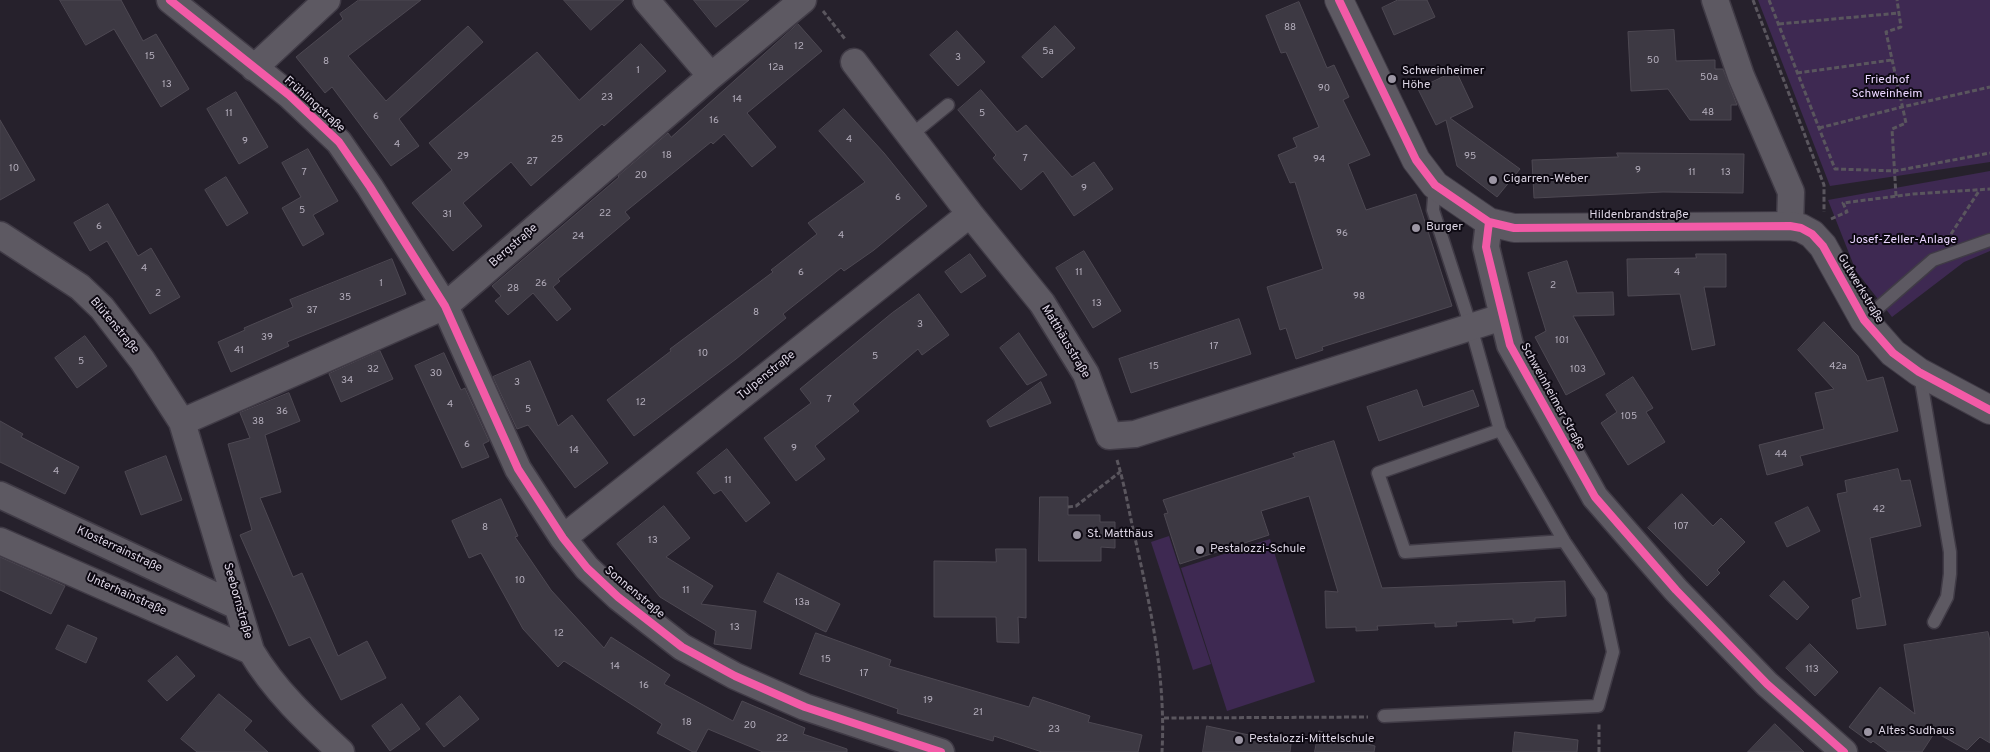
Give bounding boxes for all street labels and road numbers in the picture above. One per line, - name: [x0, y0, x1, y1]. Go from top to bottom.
- street label: Frühlingstraße: [280, 74, 348, 136]
- street label: Hildenbrandstraße: [1589, 209, 1689, 223]
- street label: Bergstraße: [487, 221, 541, 271]
- street label: Gutwerkstraße: [1834, 252, 1886, 326]
- street label: Blütenstraße: [86, 295, 142, 357]
- street label: Matthäusstraße: [1037, 303, 1093, 381]
- street label: Schweinheimer Straße: [1517, 341, 1587, 453]
- street label: Tulpenstraße: [735, 348, 799, 404]
- street label: Klosterrainstraße: [74, 524, 164, 576]
- street label: Seebornstraße: [219, 561, 255, 641]
- street label: Sonnenstraße: [601, 564, 667, 622]
- street label: Unterhainstraße: [83, 571, 169, 619]

